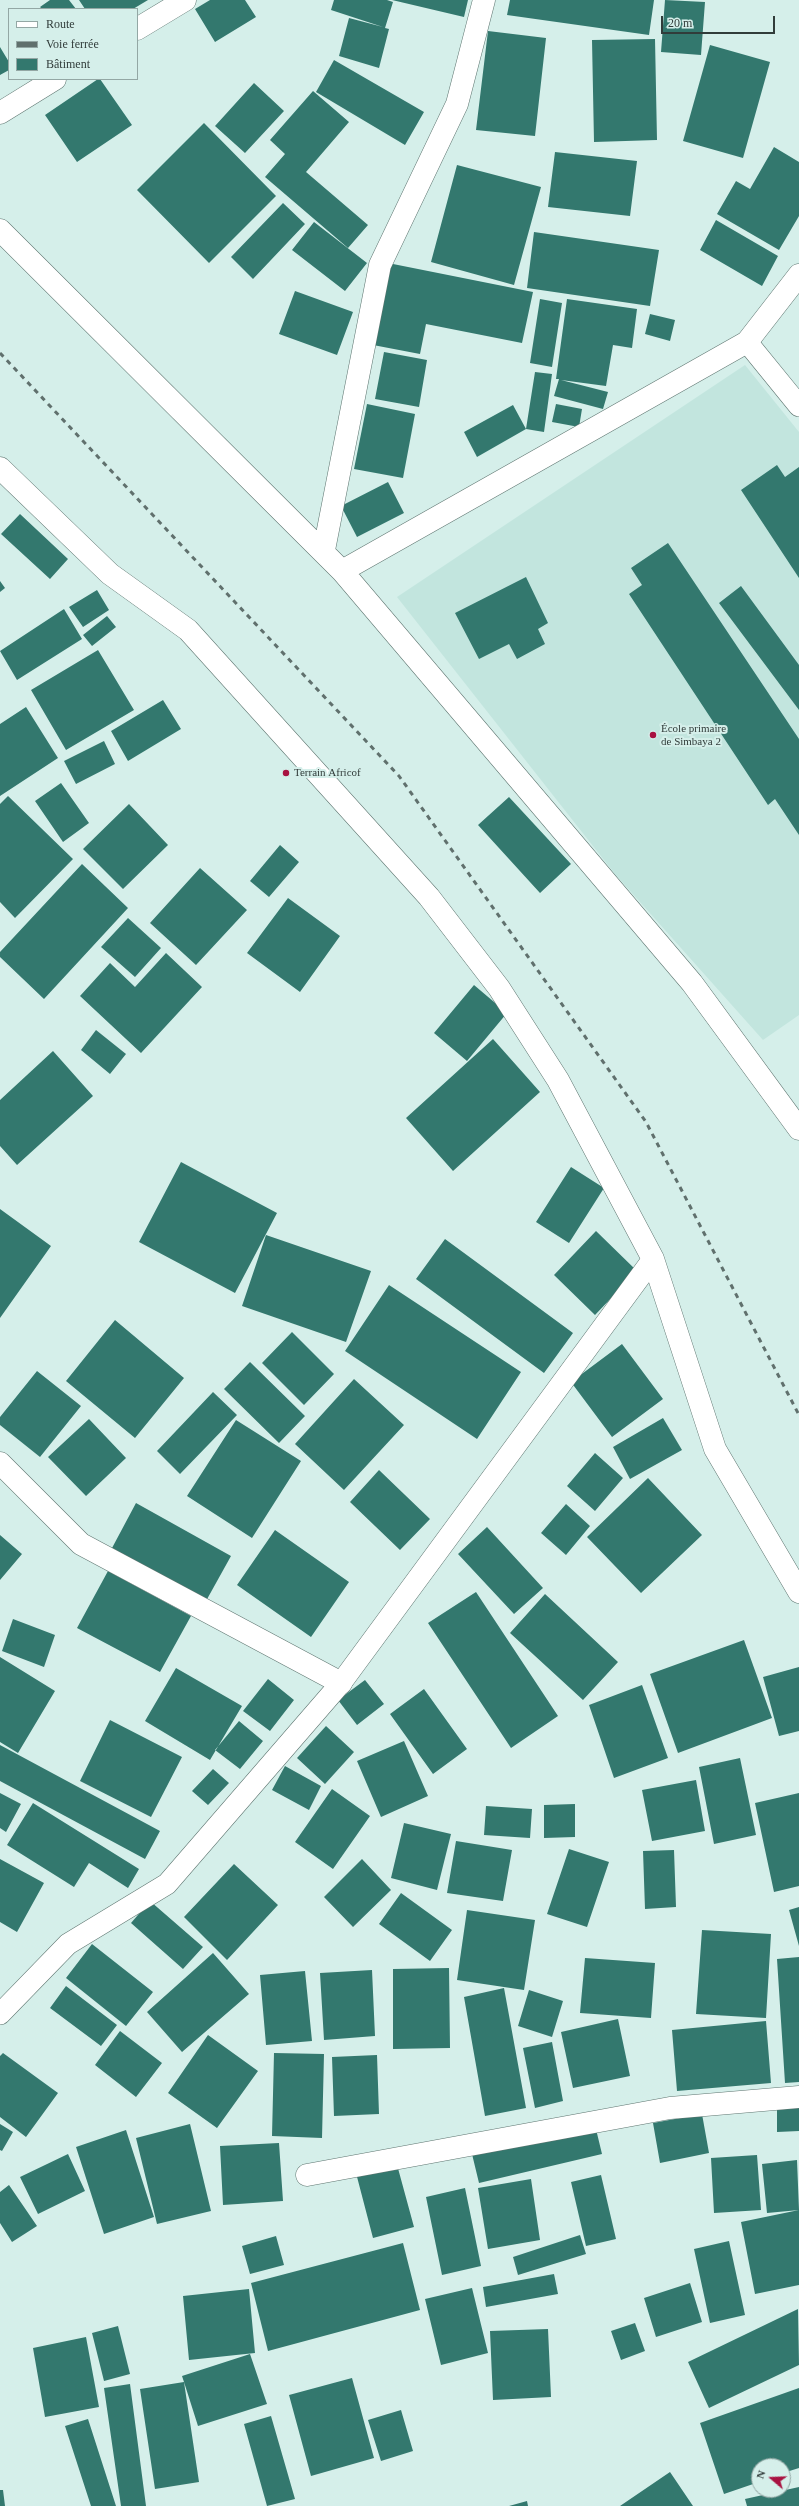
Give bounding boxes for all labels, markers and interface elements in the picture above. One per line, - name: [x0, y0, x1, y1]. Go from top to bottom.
- legend: [8, 8, 138, 80]
- scale bar: [663, 8, 777, 34]
- text: 20 m: [668, 16, 692, 30]
- text: Route: [46, 17, 75, 31]
- text: Voie ferrée: [46, 37, 99, 51]
- text: Bâtiment: [46, 57, 90, 71]
- place label: École primaire de Simbaya 2: [661, 722, 726, 748]
- marker: École primaire de Simbaya 2: [648, 730, 658, 740]
- place label: Terrain Africof: [294, 766, 361, 780]
- marker: Terrain Africof: [281, 768, 291, 778]
- north arrow: [751, 2458, 791, 2498]
- text: N: [754, 2469, 768, 2480]

